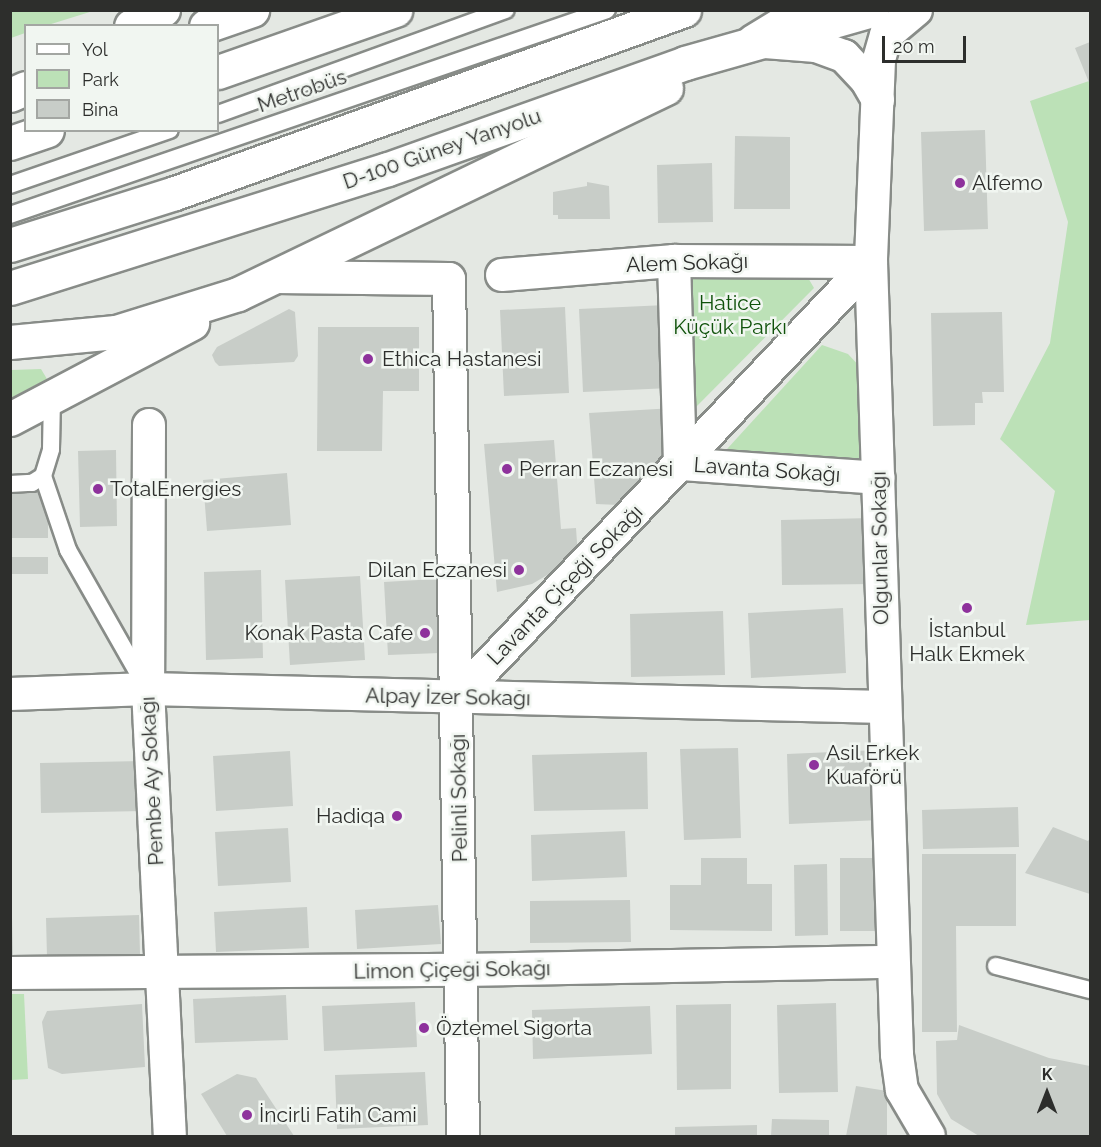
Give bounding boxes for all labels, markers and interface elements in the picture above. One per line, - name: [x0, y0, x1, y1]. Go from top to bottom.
- legend: [24, 24, 219, 132]
- scale bar: [885, 24, 969, 62]
- text: 20 m: [893, 36, 935, 57]
- text: Yol: [82, 39, 108, 60]
- street label: Metrobüs: [254, 64, 350, 118]
- text: Park: [82, 69, 119, 90]
- text: Bina: [82, 99, 118, 120]
- street label: D-100 Güney Yanyolu: [339, 103, 545, 195]
- place label: Alfemo: [972, 170, 1043, 196]
- marker: Alfemo: [953, 176, 967, 190]
- street label: Alem Sokağı: [625, 248, 749, 278]
- park label: Hatice Küçük Parkı: [673, 290, 787, 340]
- place label: Ethica Hastanesi: [382, 346, 542, 372]
- marker: Ethica Hastanesi: [359, 350, 377, 368]
- street label: Lavanta Sokağı: [693, 452, 841, 488]
- place label: Perran Eczanesi: [519, 456, 673, 482]
- marker: Perran Eczanesi: [500, 462, 514, 476]
- street label: Olgunlar Sokağı: [866, 471, 894, 625]
- place label: TotalEnergies: [110, 476, 241, 502]
- marker: TotalEnergies: [91, 482, 105, 496]
- street label: Lavanta Çiçeği Sokağı: [482, 500, 648, 670]
- place label: Dilan Eczanesi: [368, 557, 507, 583]
- marker: Dilan Eczanesi: [512, 563, 526, 577]
- marker: İstanbul Halk Ekmek: [960, 601, 974, 615]
- place label: İstanbul Halk Ekmek: [909, 617, 1025, 667]
- place label: Konak Pasta Cafe: [244, 620, 413, 646]
- marker: Konak Pasta Cafe: [418, 626, 432, 640]
- street label: Alpay İzer Sokağı: [365, 683, 531, 711]
- street label: Pembe Ay Sokağı: [135, 695, 169, 867]
- street label: Pelinli Sokağı: [445, 733, 473, 863]
- place label: Asil Erkek Kuaförü: [826, 740, 920, 790]
- marker: Asil Erkek Kuaförü: [807, 758, 821, 772]
- place label: Hadiqa: [316, 803, 385, 829]
- marker: Hadiqa: [390, 809, 404, 823]
- street label: Limon Çiçeği Sokağı: [353, 956, 551, 984]
- place label: Öztemel Sigorta: [436, 1015, 593, 1041]
- marker: Öztemel Sigorta: [417, 1021, 431, 1035]
- north arrow: [1017, 1063, 1077, 1123]
- text: K: [1042, 1065, 1052, 1084]
- place label: İncirli Fatih Cami: [259, 1102, 417, 1128]
- marker: İncirli Fatih Cami: [240, 1108, 254, 1122]

